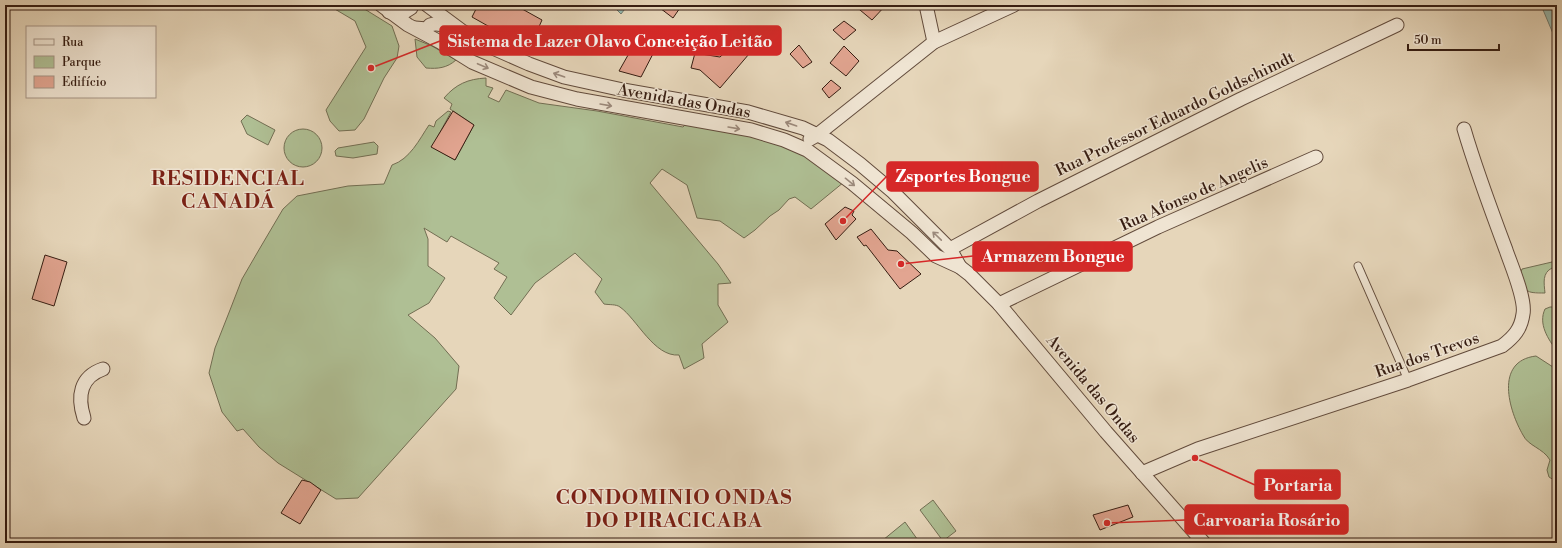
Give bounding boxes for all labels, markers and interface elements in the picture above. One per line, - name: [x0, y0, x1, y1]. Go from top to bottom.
- legend: [26, 26, 156, 98]
- callout: Sistema de Lazer Olavo Conceição Leitão: [440, 26, 781, 55]
- scale bar: [1408, 26, 1499, 52]
- text: Sistema de Lazer Olavo Conceição Leitão: [447, 31, 773, 53]
- text: 50 m: [1414, 33, 1442, 48]
- text: Rua: [62, 35, 84, 50]
- street label: Rua Professor Eduardo Goldschimdt: [1052, 47, 1298, 181]
- text: Parque: [62, 55, 101, 70]
- one-way arrow: [476, 63, 488, 71]
- one-way arrow: [553, 71, 565, 79]
- text: Edifício: [62, 75, 107, 90]
- street label: Avenida das Ondas: [615, 79, 752, 123]
- one-way arrow: [600, 101, 613, 109]
- one-way arrow: [785, 119, 797, 127]
- one-way arrow: [728, 124, 741, 132]
- street label: Rua Afonso de Angelis: [1117, 152, 1271, 236]
- callout: Zsportes Bongue: [887, 162, 1038, 191]
- text: Zsportes Bongue: [895, 166, 1031, 188]
- district label: RESIDENCIAL CANADÁ: [151, 167, 305, 215]
- one-way arrow: [845, 177, 856, 186]
- one-way arrow: [932, 231, 942, 241]
- callout: Armazem Bongue: [973, 242, 1132, 271]
- text: Armazem Bongue: [980, 246, 1125, 268]
- street label: Rua dos Trevos: [1372, 328, 1482, 382]
- street label: Avenida das Ondas: [1041, 330, 1144, 447]
- callout: Portaria: [1255, 470, 1340, 499]
- text: Portaria: [1263, 475, 1333, 497]
- district label: CONDOMINIO ONDAS DO PIRACICABA: [555, 486, 793, 534]
- callout: Carvoaria Rosário: [1185, 505, 1348, 534]
- text: Carvoaria Rosário: [1193, 510, 1341, 532]

